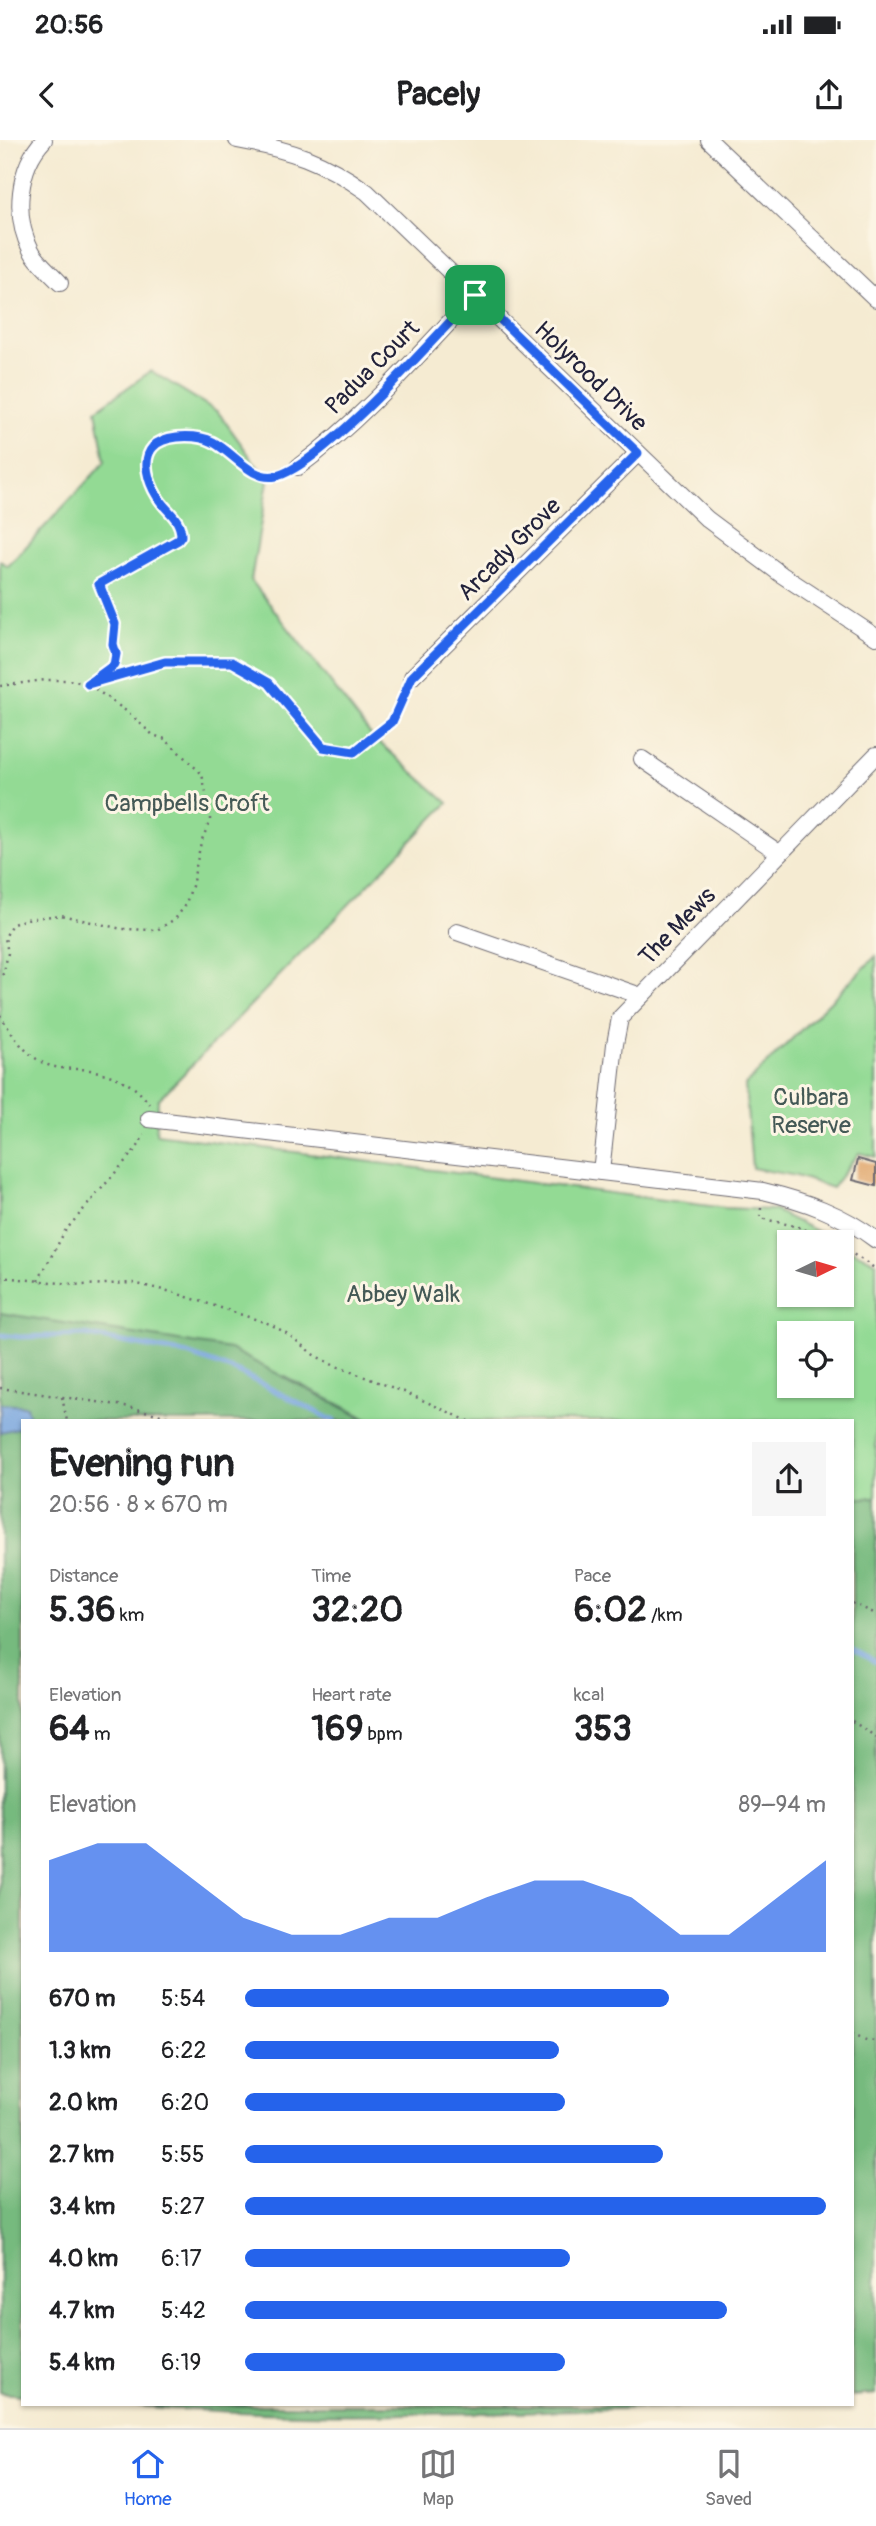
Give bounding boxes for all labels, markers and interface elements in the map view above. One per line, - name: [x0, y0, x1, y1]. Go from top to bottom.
- text: 20:56: [35, 9, 103, 41]
- text: Pacely: [396, 75, 480, 115]
- icon: back: [28, 76, 66, 114]
- icon: share: [810, 76, 848, 114]
- pin: [445, 265, 505, 325]
- icon: arrive: [456, 276, 494, 314]
- street label: Padua Court: [319, 314, 426, 421]
- street label: Holyrood Drive: [528, 315, 653, 438]
- street label: Arcady Grove: [452, 492, 567, 607]
- park label: Campbells Croft: [105, 789, 270, 818]
- street label: The Mews: [633, 881, 722, 972]
- park label: Culbara Reserve: [771, 1083, 851, 1140]
- north arrow: [777, 1230, 854, 1307]
- map controls: [777, 1230, 854, 1398]
- park label: Abbey Walk: [346, 1280, 460, 1309]
- button: locate: [777, 1321, 854, 1398]
- text: Evening run: [49, 1440, 235, 1488]
- button: share: [752, 1442, 826, 1516]
- text: 20:56 · 8 × 670 m: [49, 1490, 228, 1519]
- text: Distance: [49, 1564, 118, 1588]
- text: Time: [311, 1564, 351, 1588]
- text: Pace: [574, 1564, 611, 1588]
- text: 5.36: [49, 1588, 116, 1632]
- text: 32:20: [311, 1588, 403, 1632]
- text: 6:02: [574, 1588, 647, 1632]
- text: km: [116, 1603, 144, 1627]
- text: /km: [647, 1603, 683, 1627]
- text: Elevation: [49, 1683, 121, 1707]
- text: Heart rate: [311, 1683, 391, 1707]
- text: kcal: [574, 1683, 605, 1707]
- text: 64: [49, 1707, 90, 1751]
- text: 169: [311, 1707, 363, 1751]
- text: 353: [574, 1707, 632, 1751]
- text: m: [90, 1722, 111, 1746]
- text: bpm: [363, 1722, 403, 1746]
- text: Elevation: [49, 1790, 137, 1819]
- text: 89–94 m: [738, 1790, 826, 1819]
- text: 670 m: [49, 1984, 115, 2013]
- text: 5:54: [161, 1984, 205, 2013]
- text: 1.3 km: [49, 2036, 111, 2065]
- text: 6:22: [161, 2036, 206, 2065]
- text: 2.0 km: [49, 2088, 118, 2117]
- text: 6:20: [161, 2088, 209, 2117]
- text: 2.7 km: [49, 2140, 114, 2169]
- text: 5:55: [161, 2140, 205, 2169]
- text: 3.4 km: [49, 2192, 115, 2221]
- text: 5:27: [161, 2192, 205, 2221]
- text: 4.0 km: [49, 2244, 118, 2273]
- text: 6:17: [161, 2244, 202, 2273]
- text: 4.7 km: [49, 2296, 115, 2325]
- text: 5:42: [161, 2296, 206, 2325]
- text: 5.4 km: [49, 2348, 115, 2377]
- text: 6:19: [161, 2348, 201, 2377]
- tab: Home: [124, 2445, 172, 2511]
- tab: Map: [419, 2445, 457, 2511]
- tab: Saved: [705, 2445, 752, 2511]

